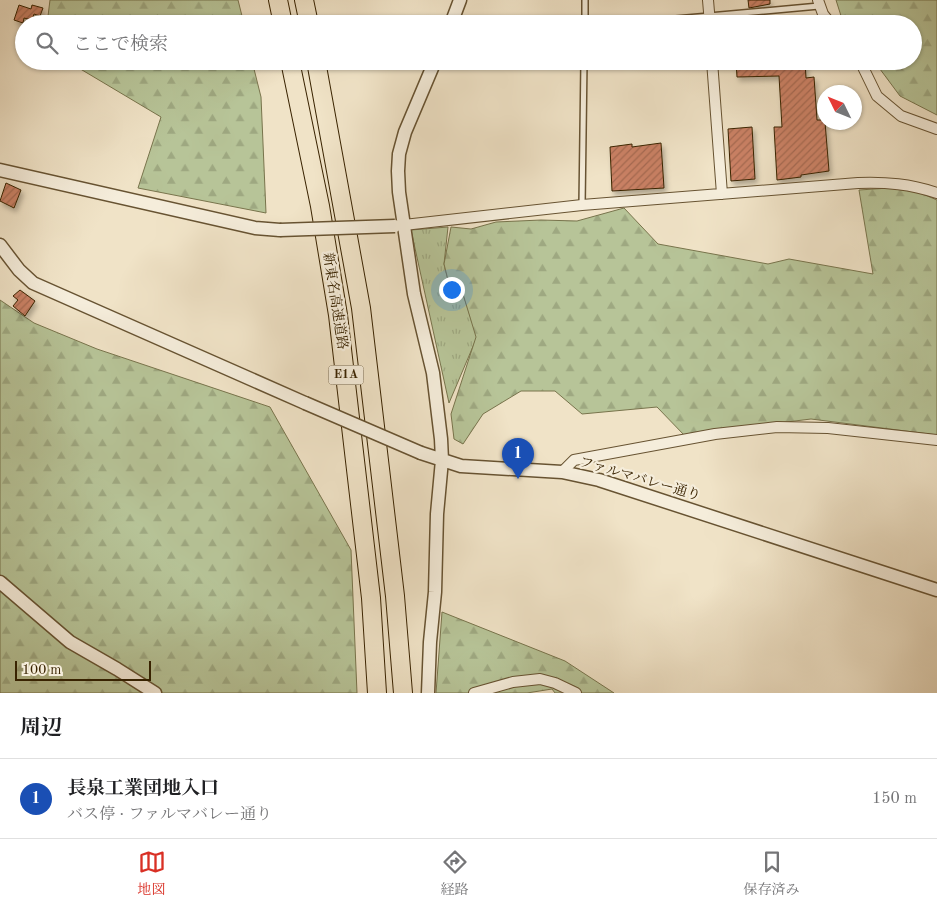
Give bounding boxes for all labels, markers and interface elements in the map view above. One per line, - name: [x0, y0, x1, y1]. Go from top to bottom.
- search box: [15, 15, 922, 70]
- icon: search: [33, 29, 61, 57]
- text: ここで検索: [73, 36, 168, 55]
- north arrow: [817, 85, 862, 130]
- street label: 新東名高速道路: [320, 251, 351, 350]
- your location: [439, 277, 465, 303]
- road number: E1A: [328, 366, 364, 384]
- pin: 1: [502, 438, 534, 479]
- street label: ファルマバレー通り: [578, 454, 703, 503]
- scale bar: [15, 658, 151, 681]
- text: 100 m: [22, 663, 61, 677]
- text: 周辺: [20, 718, 62, 739]
- text: 長泉工業団地入口: [67, 780, 219, 799]
- text: 1: [31, 791, 41, 807]
- text: 150 m: [872, 791, 917, 807]
- text: バス停 · ファルマバレー通り: [67, 807, 272, 823]
- tab: 地図: [138, 848, 166, 899]
- tab: 経路: [441, 848, 469, 899]
- tab: 保存済み: [744, 848, 800, 899]

